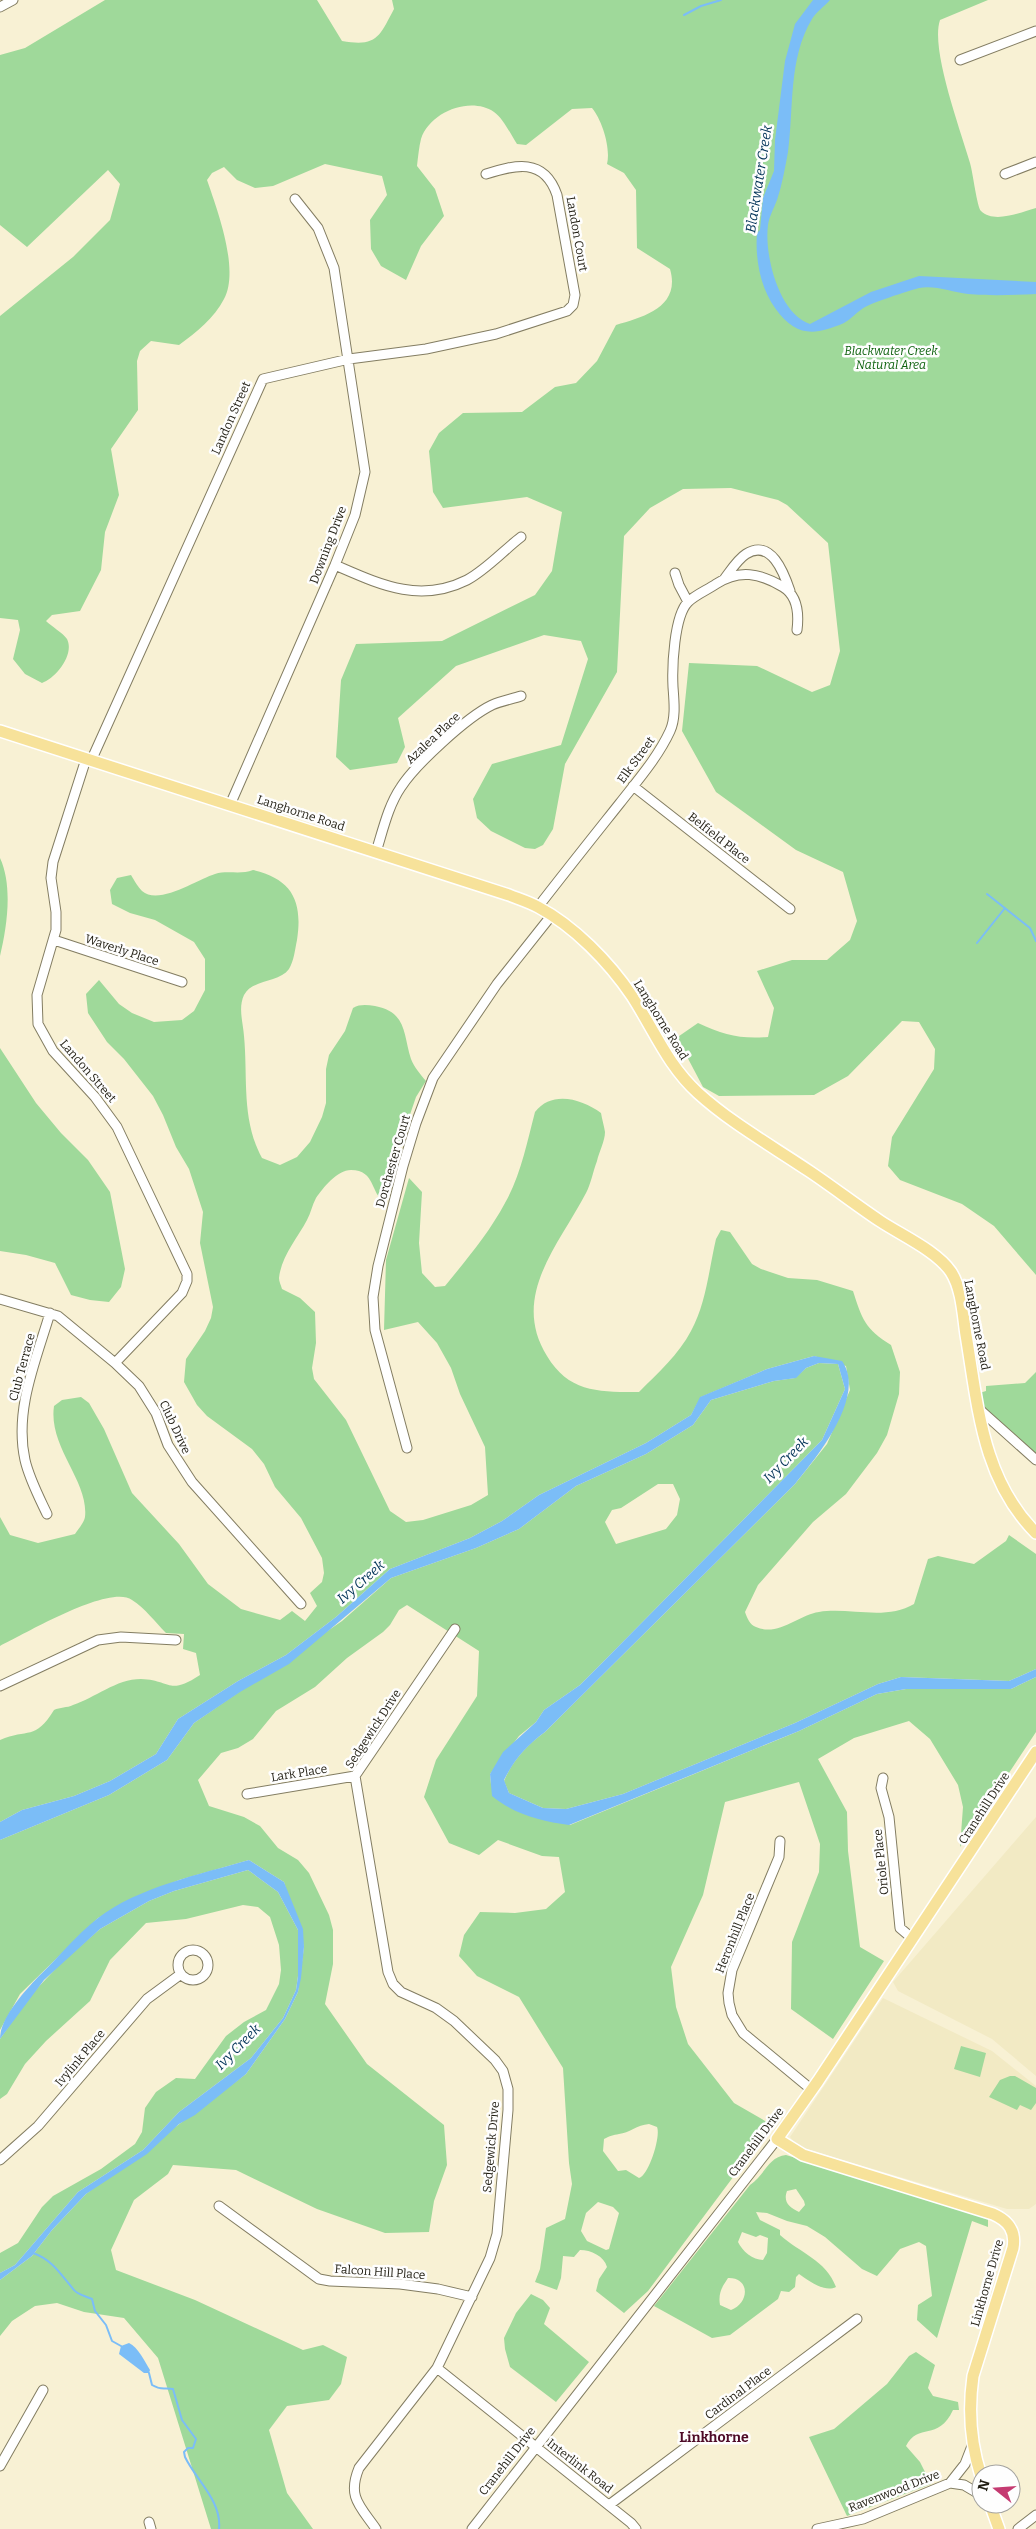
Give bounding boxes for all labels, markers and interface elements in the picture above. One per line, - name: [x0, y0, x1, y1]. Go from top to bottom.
- water label: Blackwater Creek: [742, 123, 776, 234]
- street label: Landon Court: [564, 195, 591, 273]
- park label: Blackwater Creek Natural Area: [844, 344, 938, 372]
- street label: Landon Street: [209, 379, 254, 457]
- street label: Downing Drive: [307, 504, 349, 586]
- street label: Azalea Place: [403, 709, 463, 767]
- street label: Elk Street: [614, 734, 658, 786]
- street label: Langhorne Road: [255, 792, 347, 834]
- street label: Belfield Place: [685, 810, 753, 866]
- street label: Waverly Place: [83, 931, 161, 969]
- street label: Langhorne Road: [631, 978, 691, 1062]
- street label: Landon Street: [57, 1037, 119, 1106]
- street label: Dorchester Court: [373, 1112, 413, 1209]
- street label: Langhorne Road: [961, 1279, 993, 1371]
- street label: Club Terrace: [6, 1331, 38, 1403]
- street label: Club Drive: [157, 1398, 193, 1456]
- water label: Ivy Creek: [760, 1433, 812, 1486]
- water label: Ivy Creek: [334, 1557, 388, 1607]
- street label: Sedgewick Drive: [342, 1687, 404, 1771]
- street label: Lark Place: [270, 1762, 328, 1784]
- street label: Cranehill Drive: [956, 1769, 1012, 1847]
- street label: Oriole Place: [871, 1828, 891, 1896]
- street label: Heronhill Place: [713, 1891, 757, 1975]
- water label: Ivy Creek: [212, 2020, 265, 2073]
- street label: Ivylink Place: [52, 2027, 108, 2089]
- street label: Sedgewick Drive: [480, 2101, 502, 2193]
- street label: Cranehill Drive: [725, 2105, 787, 2179]
- street label: Linkhorne Drive: [968, 2238, 1006, 2328]
- street label: Falcon Hill Place: [334, 2262, 426, 2282]
- street label: Cardinal Place: [702, 2364, 774, 2422]
- street label: Cranehill Drive: [476, 2424, 538, 2498]
- district label: Linkhorne: [679, 2429, 749, 2446]
- street label: Interlink Road: [544, 2436, 616, 2496]
- north arrow: [971, 2464, 1021, 2514]
- street label: Ravenwood Drive: [847, 2467, 941, 2515]
- text: N: [974, 2478, 994, 2493]

